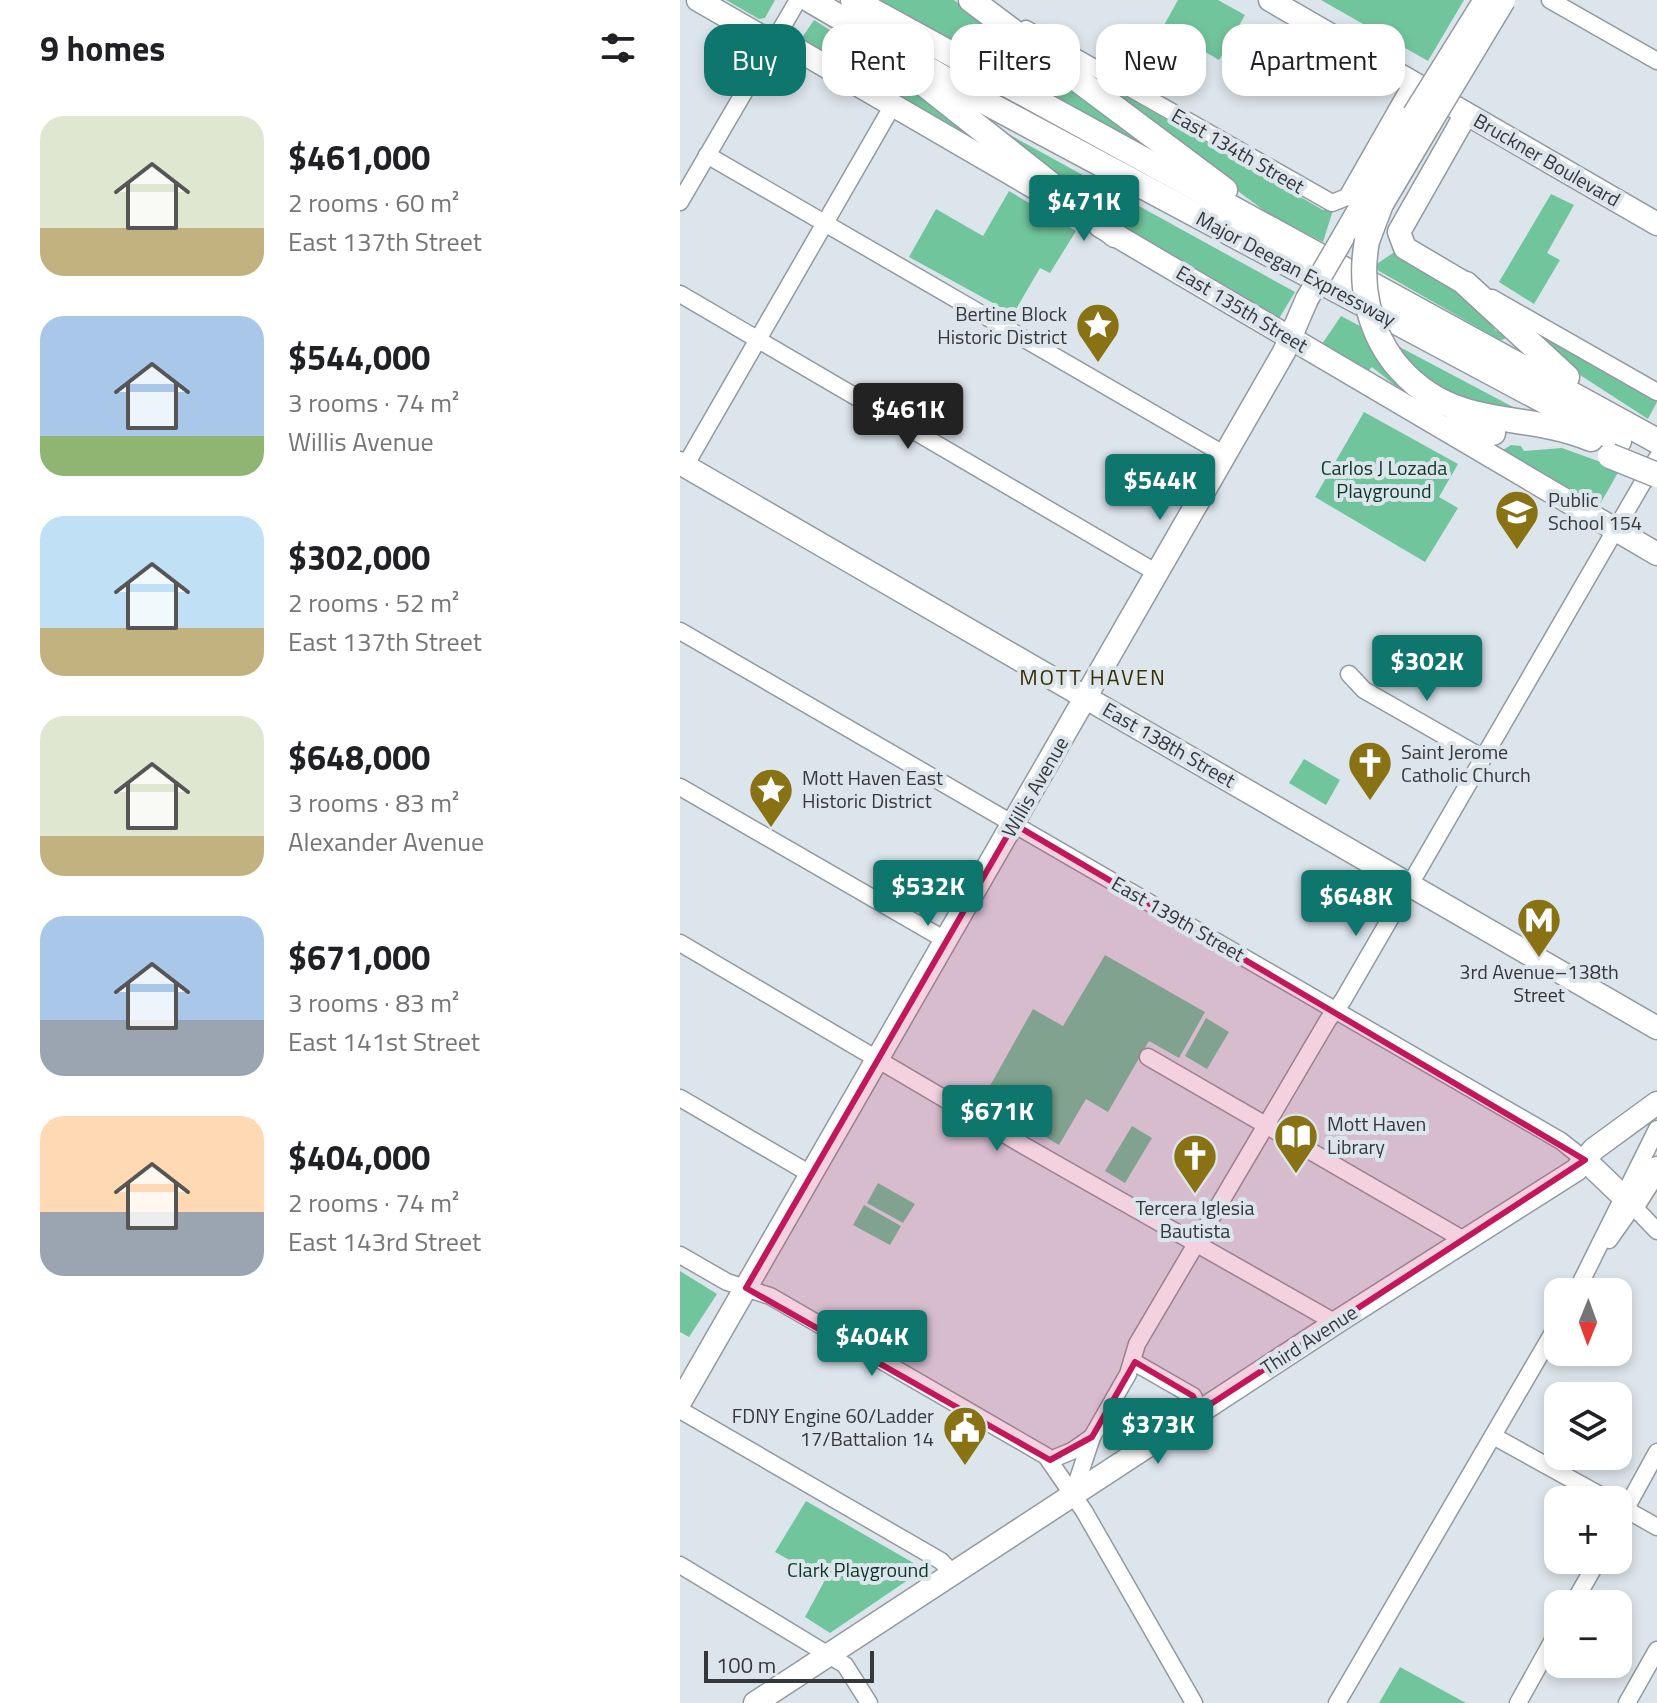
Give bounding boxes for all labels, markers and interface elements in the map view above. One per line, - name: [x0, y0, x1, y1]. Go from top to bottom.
- text: 9 homes: [40, 22, 165, 74]
- chip: Buy: [704, 24, 806, 96]
- chip: Rent: [822, 24, 934, 96]
- chip: Filters: [950, 24, 1080, 96]
- chip: New: [1096, 24, 1206, 96]
- chip: Apartment: [1222, 24, 1405, 96]
- icon: filters: [596, 26, 640, 70]
- street label: East 134th Street: [1166, 100, 1311, 201]
- street label: Bruckner Boulevard: [1468, 105, 1626, 214]
- text: $461,000: [288, 131, 430, 183]
- icon: home: [104, 148, 200, 244]
- pin: $471K: [1028, 175, 1140, 243]
- text: $471K: [1047, 181, 1121, 220]
- text: 2 rooms · 60 m²: [288, 183, 459, 222]
- street label: Major Deegan Expressway: [1191, 203, 1402, 335]
- text: East 137th Street: [288, 222, 482, 261]
- street label: East 135th Street: [1170, 257, 1314, 360]
- place label: Bertine Block Historic District: [937, 298, 1067, 352]
- place icon: Bertine Block Historic District: [1074, 301, 1122, 364]
- text: $544,000: [288, 331, 430, 383]
- icon: home: [104, 348, 200, 444]
- text: 3 rooms · 74 m²: [288, 383, 459, 422]
- pin: $461K: [852, 383, 964, 451]
- text: $461K: [871, 389, 945, 428]
- text: Willis Avenue: [288, 422, 434, 461]
- park label: Carlos J Lozada Playground: [1321, 452, 1447, 506]
- pin: $544K: [1104, 454, 1216, 522]
- text: $544K: [1123, 460, 1197, 499]
- place label: Public School 154: [1548, 484, 1642, 538]
- school or university icon: Public School 154: [1493, 488, 1541, 551]
- text: $302,000: [288, 531, 430, 583]
- icon: home: [104, 548, 200, 644]
- text: 2 rooms · 52 m²: [288, 583, 459, 622]
- text: East 137th Street: [288, 622, 482, 661]
- pin: $302K: [1371, 635, 1483, 703]
- text: $302K: [1390, 641, 1464, 680]
- district label: MOTT HAVEN: [1019, 660, 1167, 694]
- street label: East 138th Street: [1097, 694, 1242, 795]
- text: $648,000: [288, 731, 430, 783]
- street label: Willis Avenue: [993, 731, 1076, 843]
- place label: Saint Jerome Catholic Church: [1401, 736, 1531, 790]
- church icon: Saint Jerome Catholic Church: [1346, 739, 1394, 802]
- icon: home: [104, 748, 200, 844]
- place label: Mott Haven East Historic District: [802, 762, 943, 816]
- place icon: Mott Haven East Historic District: [747, 766, 795, 829]
- text: 3 rooms · 83 m²: [288, 783, 459, 822]
- text: Alexander Avenue: [288, 822, 484, 861]
- pin: $532K: [872, 860, 984, 928]
- text: $532K: [891, 866, 965, 905]
- street label: East 139th Street: [1106, 868, 1251, 969]
- pin: $648K: [1300, 870, 1412, 938]
- text: $648K: [1319, 876, 1393, 915]
- metro station icon: 3rd Avenue–138th Street: [1515, 896, 1563, 959]
- text: $671,000: [288, 931, 430, 983]
- icon: home: [104, 948, 200, 1044]
- place label: 3rd Avenue–138th Street: [1459, 956, 1619, 1010]
- text: 3 rooms · 83 m²: [288, 983, 459, 1022]
- text: East 141st Street: [288, 1022, 480, 1061]
- pin: $671K: [941, 1085, 1053, 1153]
- text: $671K: [960, 1091, 1034, 1130]
- place label: Mott Haven Library: [1327, 1108, 1426, 1162]
- library icon: Mott Haven Library: [1272, 1112, 1320, 1175]
- text: $404,000: [288, 1131, 430, 1183]
- church icon: Tercera Iglesia Bautista: [1171, 1132, 1219, 1195]
- icon: home: [104, 1148, 200, 1244]
- text: 2 rooms · 74 m²: [288, 1183, 459, 1222]
- place label: Tercera Iglesia Bautista: [1136, 1192, 1254, 1246]
- text: East 143rd Street: [288, 1222, 481, 1261]
- north arrow: [1544, 1278, 1632, 1366]
- map controls: [1544, 1278, 1632, 1678]
- street label: Third Avenue: [1254, 1297, 1363, 1382]
- pin: $404K: [816, 1310, 928, 1378]
- text: $404K: [835, 1316, 909, 1355]
- button: layers: [1544, 1382, 1632, 1470]
- pin: $373K: [1102, 1398, 1214, 1466]
- place label: FDNY Engine 60/Ladder 17/Battalion 14: [732, 1400, 934, 1454]
- public building icon: FDNY Engine 60/Ladder 17/Battalion 14: [941, 1404, 989, 1467]
- text: $373K: [1121, 1404, 1195, 1443]
- button: +: [1544, 1486, 1632, 1574]
- park label: Clark Playground: [787, 1554, 929, 1585]
- button: −: [1544, 1590, 1632, 1678]
- scale bar: [704, 1647, 874, 1683]
- text: 100 m: [716, 1648, 776, 1682]

